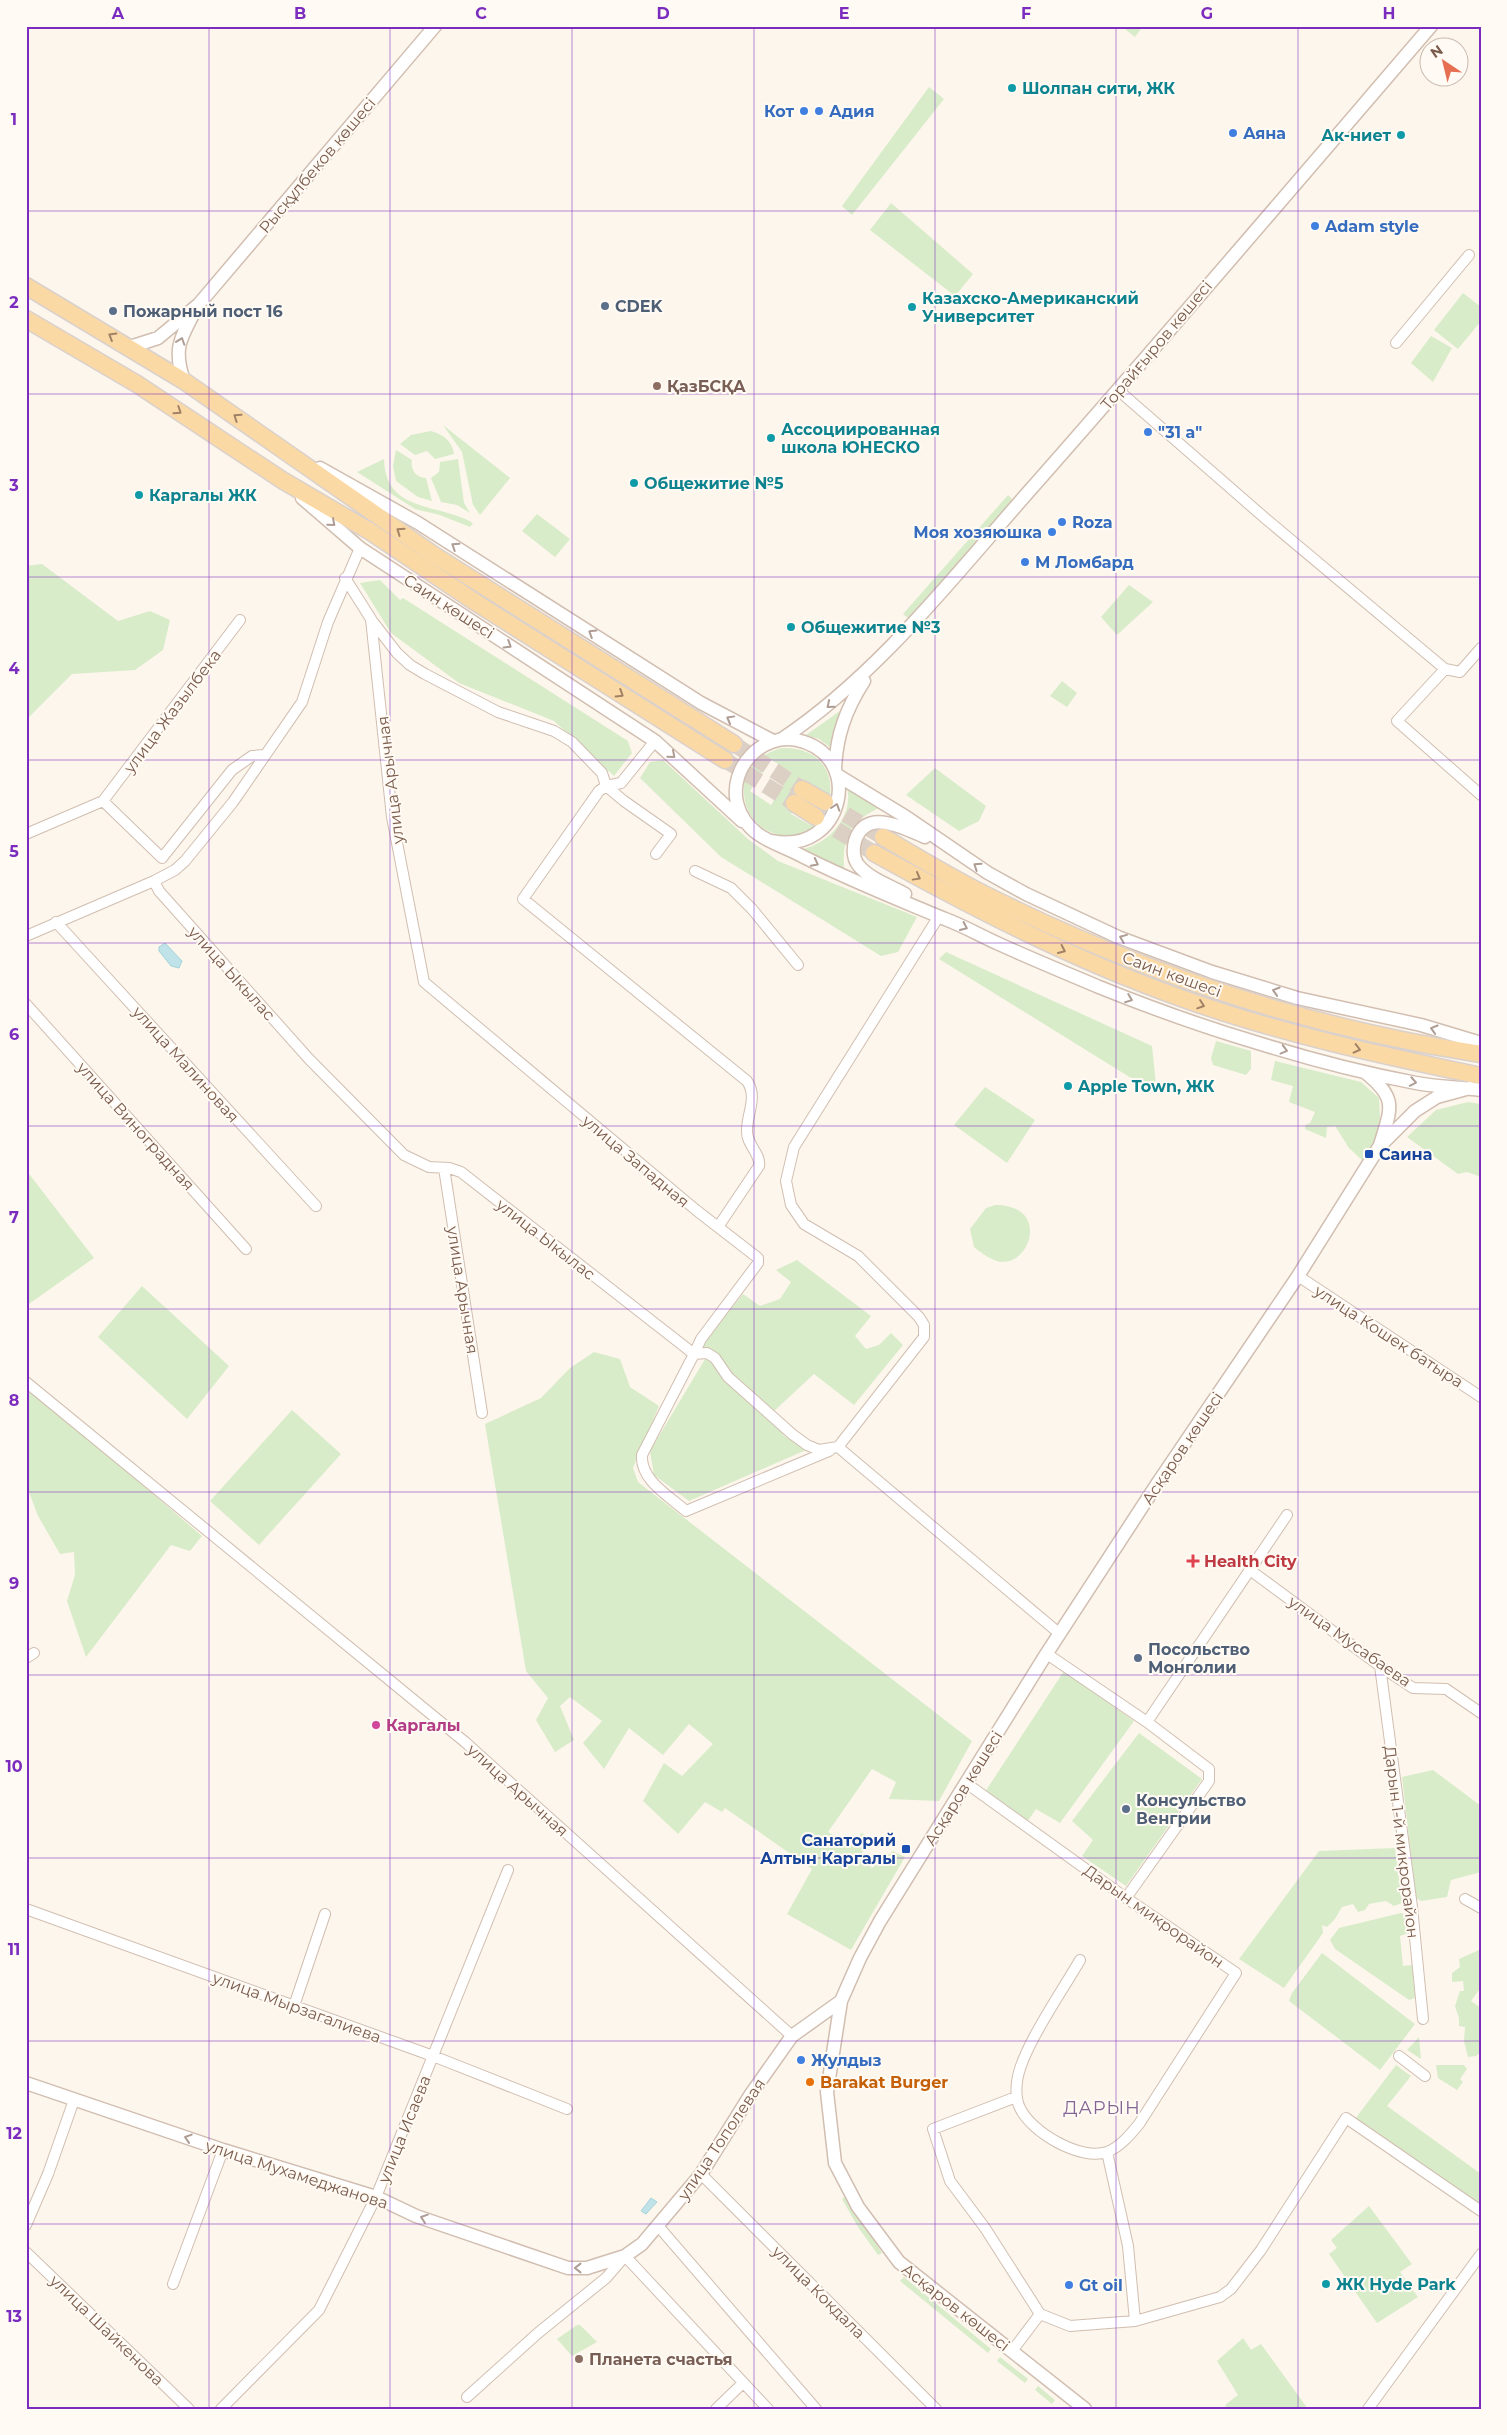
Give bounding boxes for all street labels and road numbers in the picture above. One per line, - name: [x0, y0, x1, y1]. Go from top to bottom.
- street label: Рысқұлбеков көшесі: [255, 94, 380, 237]
- street label: Торайғыров көшесі: [1097, 277, 1216, 414]
- street label: Саин көшесі: [400, 570, 498, 643]
- street label: улица Жазылбека: [119, 646, 225, 778]
- street label: улица Арычная: [373, 715, 408, 846]
- street label: улица Ыкылас: [184, 922, 279, 1024]
- street label: Саин көшесі: [1120, 948, 1224, 1001]
- street label: улица Малиновая: [128, 1002, 243, 1126]
- street label: улица Виноградная: [72, 1057, 198, 1194]
- street label: улица Западная: [578, 1110, 693, 1212]
- street label: улица Ыкылас: [492, 1194, 599, 1284]
- street label: улица Арычная: [443, 1224, 482, 1355]
- street label: улица Кошек батыра: [1310, 1281, 1467, 1392]
- street label: Асқаров көшесі: [1138, 1388, 1227, 1508]
- street label: улица Мусабаева: [1284, 1591, 1415, 1691]
- street label: Асқаров көшесі: [920, 1727, 1006, 1849]
- street label: улица Арычная: [463, 1739, 572, 1841]
- street label: Дарын 1-й микрорайон: [1380, 1745, 1423, 1939]
- street label: Дарын микрорайон: [1080, 1861, 1228, 1972]
- street label: улица Мырзагалиева: [209, 1968, 384, 2047]
- street label: улица Исаева: [374, 2072, 435, 2187]
- street label: улица Тополевая: [673, 2075, 769, 2204]
- street label: улица Мухамеджанова: [202, 2136, 391, 2213]
- street label: улица Кокдала: [768, 2241, 869, 2343]
- street label: Асқаров көшесі: [898, 2259, 1013, 2355]
- street label: улица Шайкенова: [45, 2270, 168, 2390]

